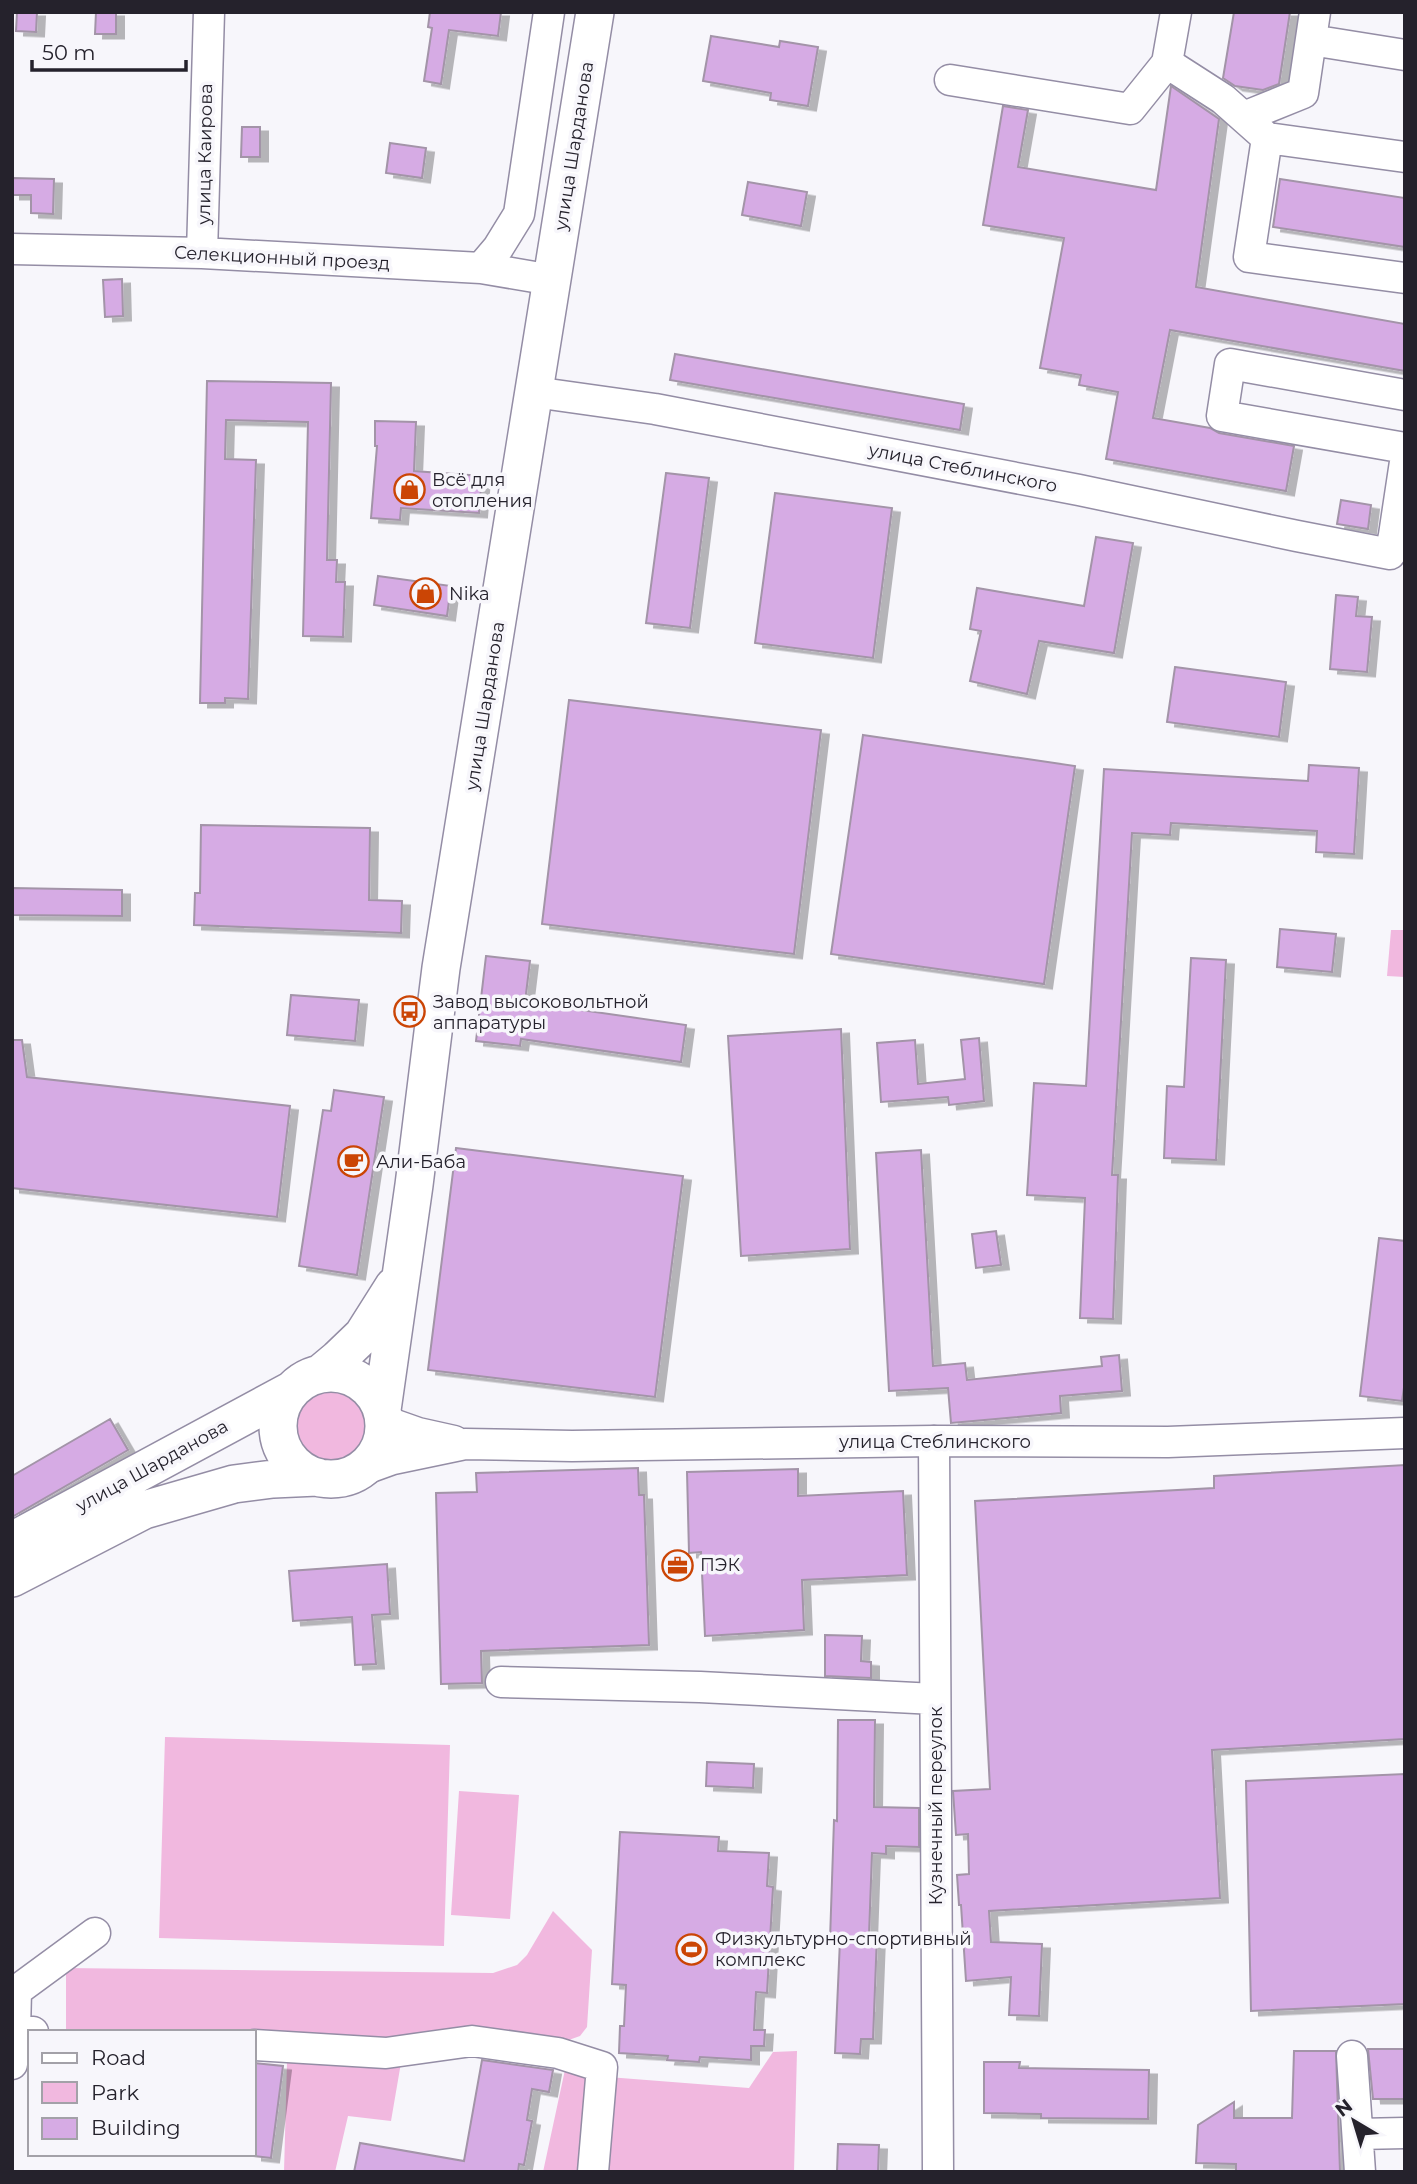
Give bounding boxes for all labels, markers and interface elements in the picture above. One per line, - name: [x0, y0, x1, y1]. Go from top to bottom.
- scale bar: [32, 28, 186, 72]
- text: 50 m: [42, 40, 96, 65]
- street label: улица Шарданова: [550, 60, 598, 233]
- street label: улица Каирова: [193, 83, 217, 226]
- street label: Селекционный проезд: [173, 241, 391, 275]
- street label: улица Стеблинского: [866, 439, 1059, 497]
- place label: Всё для отопления: [432, 469, 533, 512]
- shop icon: Всё для отопления: [392, 473, 426, 507]
- shop icon: Nika: [409, 577, 443, 611]
- place label: Nika: [449, 583, 490, 605]
- street label: улица Шарданова: [461, 620, 509, 793]
- place label: Завод высоковольтной аппаратуры: [433, 991, 649, 1034]
- bus stop icon: Завод высоковольтной аппаратуры: [393, 995, 427, 1029]
- cafe icon: Али-Баба: [336, 1145, 370, 1179]
- place label: Али-Баба: [376, 1151, 466, 1173]
- street label: улица Шарданова: [71, 1415, 232, 1517]
- street label: улица Стеблинского: [838, 1431, 1031, 1453]
- office icon: ПЭК: [660, 1548, 694, 1582]
- place label: ПЭК: [700, 1554, 741, 1576]
- street label: Кузнечный переулок: [925, 1706, 947, 1905]
- place label: Физкультурно-спортивный комплекс: [715, 1928, 972, 1971]
- sports icon: Физкультурно-спортивный комплекс: [675, 1932, 709, 1966]
- legend: [28, 2030, 256, 2156]
- text: Road: [91, 2045, 146, 2070]
- text: Park: [91, 2080, 139, 2105]
- north arrow: [1319, 2086, 1389, 2156]
- text: N: [1331, 2094, 1357, 2122]
- text: Building: [91, 2115, 181, 2140]

